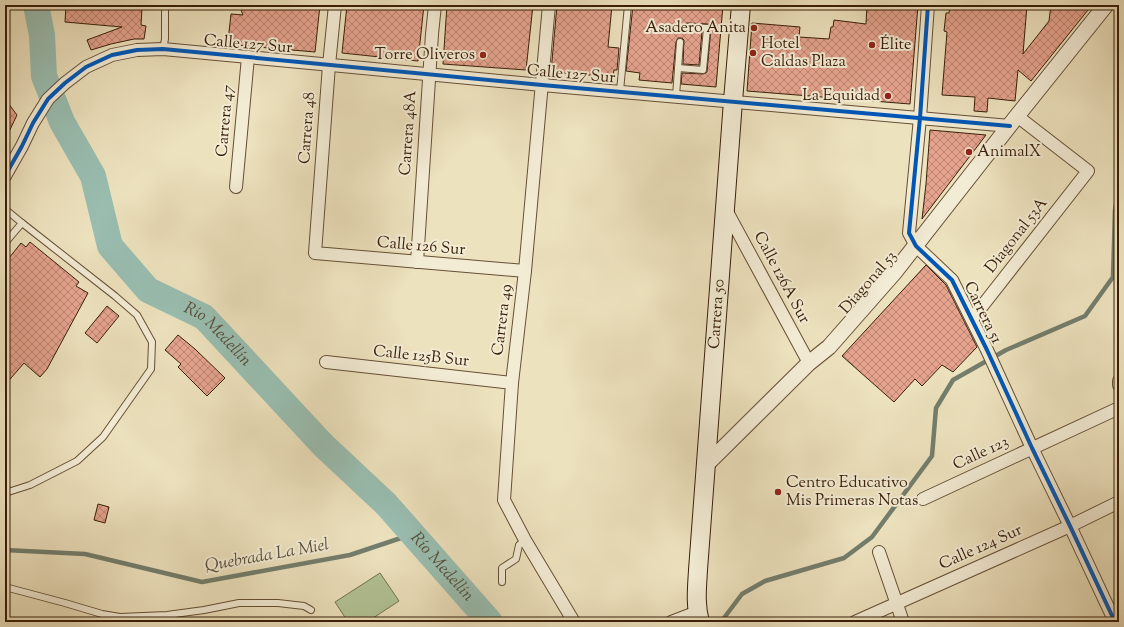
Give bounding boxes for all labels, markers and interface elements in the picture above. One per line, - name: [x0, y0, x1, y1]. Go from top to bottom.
- place label: Asadero Anita: [645, 17, 747, 40]
- marker: Asadero Anita: [749, 23, 759, 33]
- street label: Calle 127 Sur: [203, 30, 293, 60]
- place label: Hotel Caldas Plaza: [761, 33, 846, 74]
- place label: Élite: [880, 34, 912, 57]
- marker: Élite: [867, 40, 877, 50]
- place label: Torre Oliveros: [375, 44, 475, 67]
- marker: Hotel Caldas Plaza: [748, 48, 758, 58]
- marker: Torre Oliveros: [478, 50, 488, 60]
- street label: Calle 127 Sur: [526, 60, 616, 90]
- street label: Carrera 47: [211, 84, 241, 158]
- place label: La Equidad: [802, 85, 880, 108]
- street label: Carrera 48A: [395, 90, 423, 176]
- street label: Carrera 48: [294, 91, 322, 165]
- marker: La Equidad: [883, 91, 893, 101]
- place label: AnimalX: [977, 141, 1041, 164]
- marker: AnimalX: [964, 147, 974, 157]
- street label: Diagonal 53A: [980, 193, 1054, 279]
- street label: Calle 126A Sur: [747, 228, 815, 328]
- street label: Calle 126 Sur: [376, 232, 466, 262]
- street label: Diagonal 53: [835, 246, 903, 320]
- street label: Carrera 50: [703, 278, 731, 350]
- street label: Carrera 51: [957, 278, 1007, 349]
- street label: Carrera 49: [487, 283, 519, 357]
- water label: Río Medellín: [179, 297, 257, 372]
- street label: Calle 125B Sur: [372, 341, 470, 373]
- street label: Calle 123: [949, 431, 1013, 477]
- place label: Centro Educativo Mis Primeras Notas: [786, 472, 918, 513]
- marker: Centro Educativo Mis Primeras Notas: [773, 487, 783, 497]
- street label: Calle 124 Sur: [936, 519, 1026, 577]
- water label: Río Medellín: [404, 527, 479, 607]
- water label: Quebrada La Miel: [203, 533, 331, 579]

